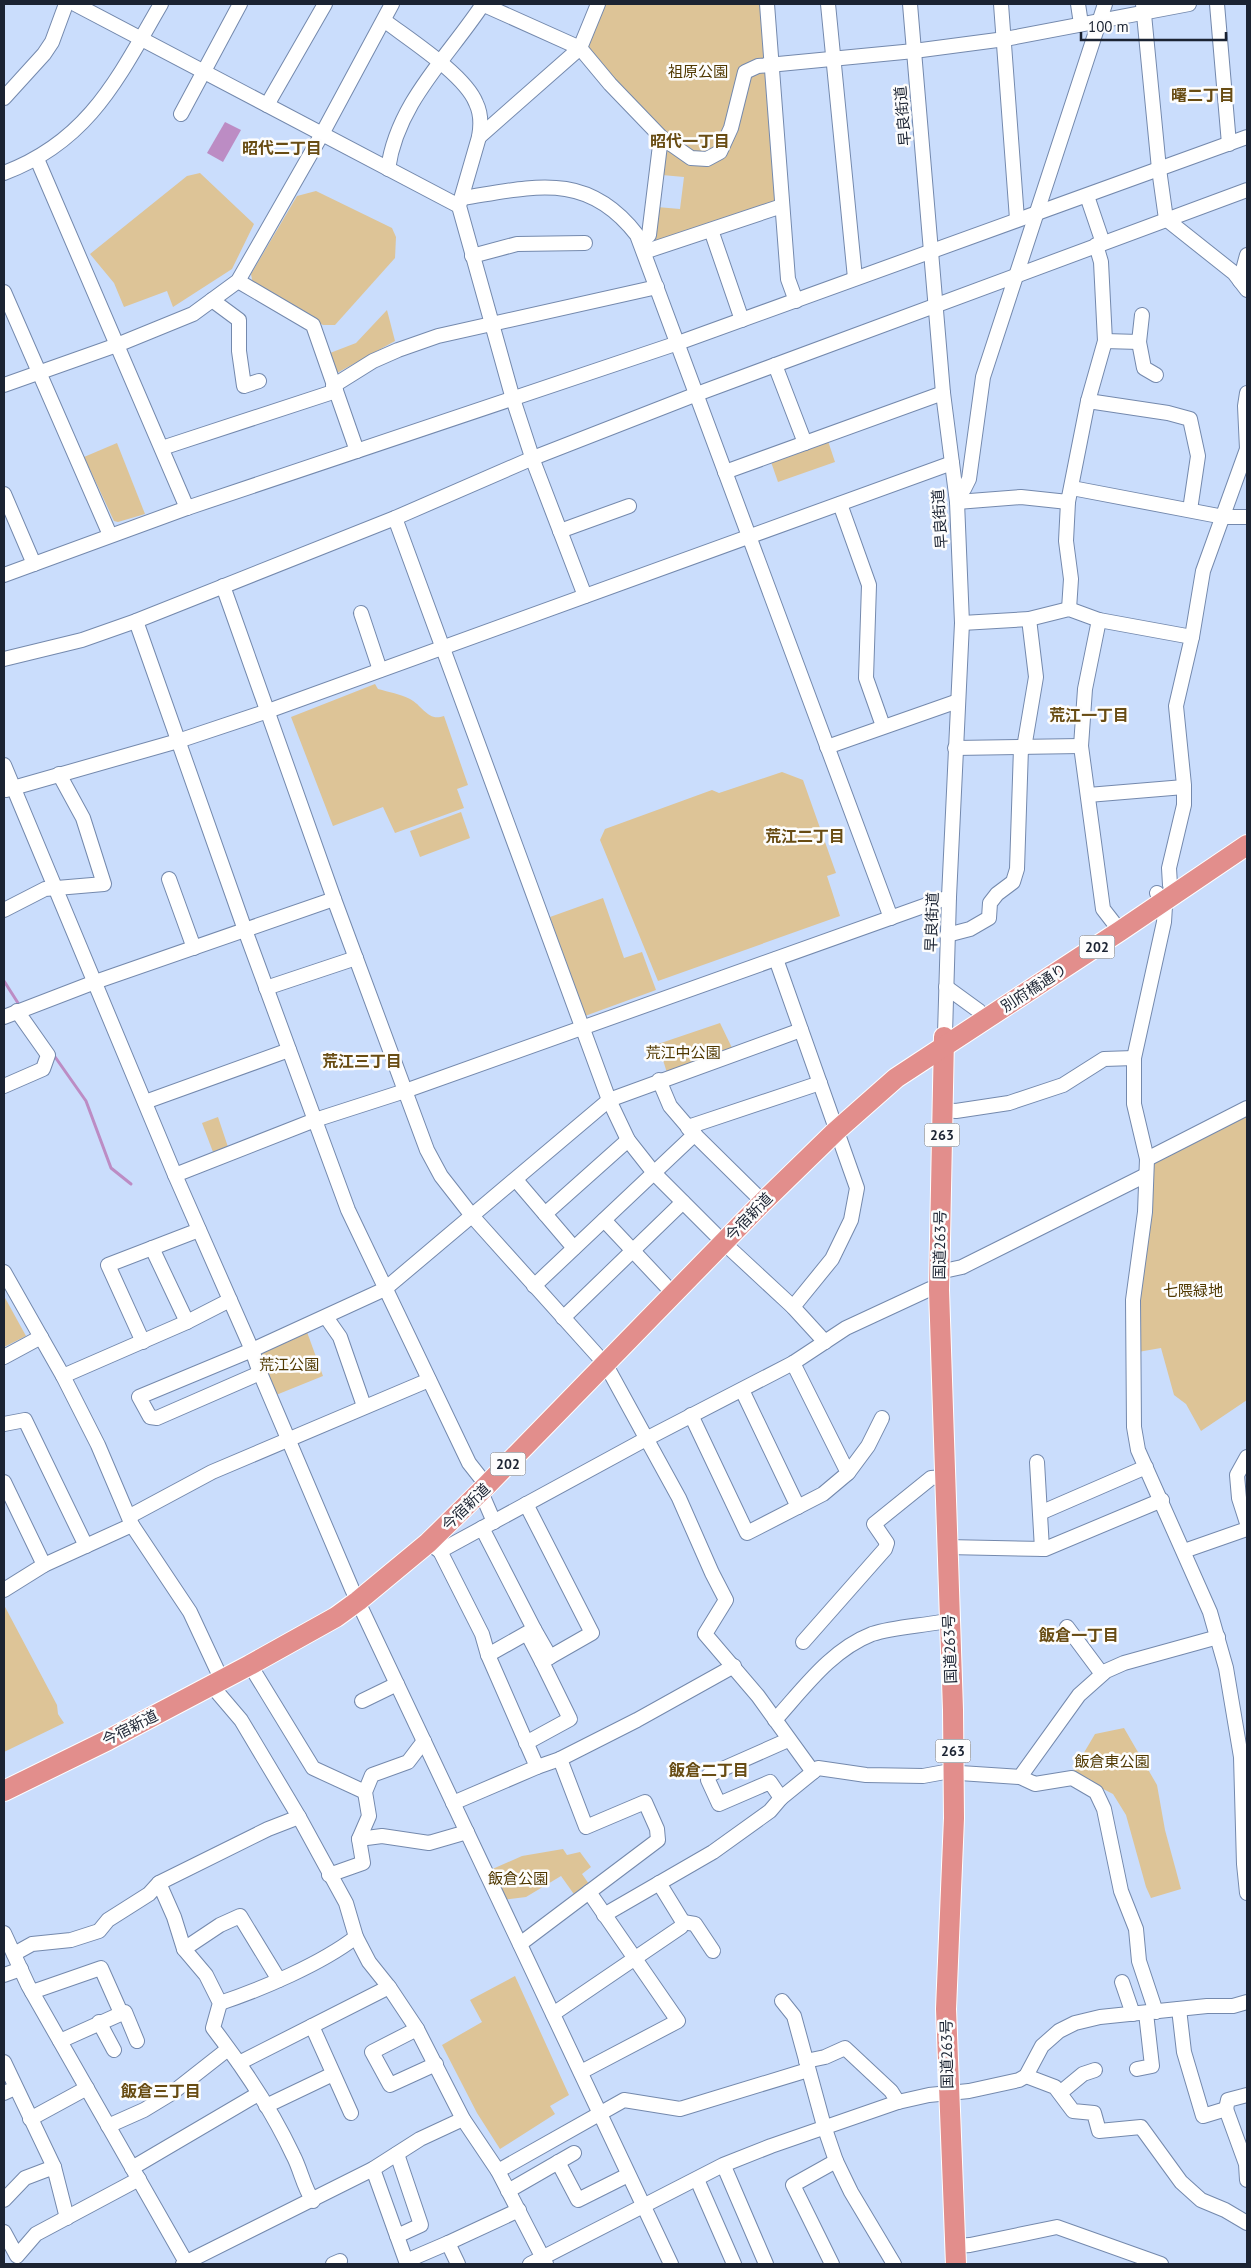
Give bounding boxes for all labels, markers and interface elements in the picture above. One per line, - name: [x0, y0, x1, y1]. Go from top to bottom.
- scale bar: [1081, 10, 1226, 42]
- text: 100 m: [1088, 17, 1129, 36]
- park label: 祖原公園: [668, 62, 728, 81]
- street label: 早良街道: [890, 85, 915, 147]
- district label: 曙二丁目: [1171, 85, 1235, 105]
- district label: 昭代一丁目: [650, 131, 730, 151]
- district label: 昭代二丁目: [242, 138, 322, 158]
- street label: 早良街道: [928, 488, 951, 550]
- district label: 荒江一丁目: [1049, 705, 1129, 725]
- district label: 荒江二丁目: [765, 826, 845, 846]
- street label: 早良街道: [921, 892, 942, 952]
- road number: 202: [1080, 936, 1114, 959]
- street label: 別府橋通り: [997, 959, 1070, 1016]
- park label: 荒江中公園: [645, 1043, 721, 1062]
- district label: 荒江三丁目: [322, 1051, 402, 1071]
- road number: 263: [924, 1124, 960, 1146]
- street label: 今宿新道: [721, 1188, 776, 1245]
- street label: 国道263号: [929, 1210, 950, 1280]
- park label: 七隈緑地: [1163, 1281, 1223, 1300]
- park label: 荒江公園: [259, 1355, 319, 1374]
- road number: 202: [490, 1452, 526, 1476]
- street label: 今宿新道: [437, 1479, 494, 1534]
- street label: 国道263号: [939, 1614, 960, 1684]
- district label: 飯倉一丁目: [1038, 1625, 1119, 1645]
- street label: 今宿新道: [99, 1705, 161, 1750]
- road number: 263: [936, 1740, 970, 1762]
- park label: 飯倉東公園: [1074, 1752, 1150, 1771]
- district label: 飯倉二丁目: [668, 1760, 749, 1780]
- park label: 飯倉公園: [488, 1869, 548, 1888]
- street label: 国道263号: [936, 2019, 957, 2089]
- district label: 飯倉三丁目: [120, 2081, 201, 2101]

